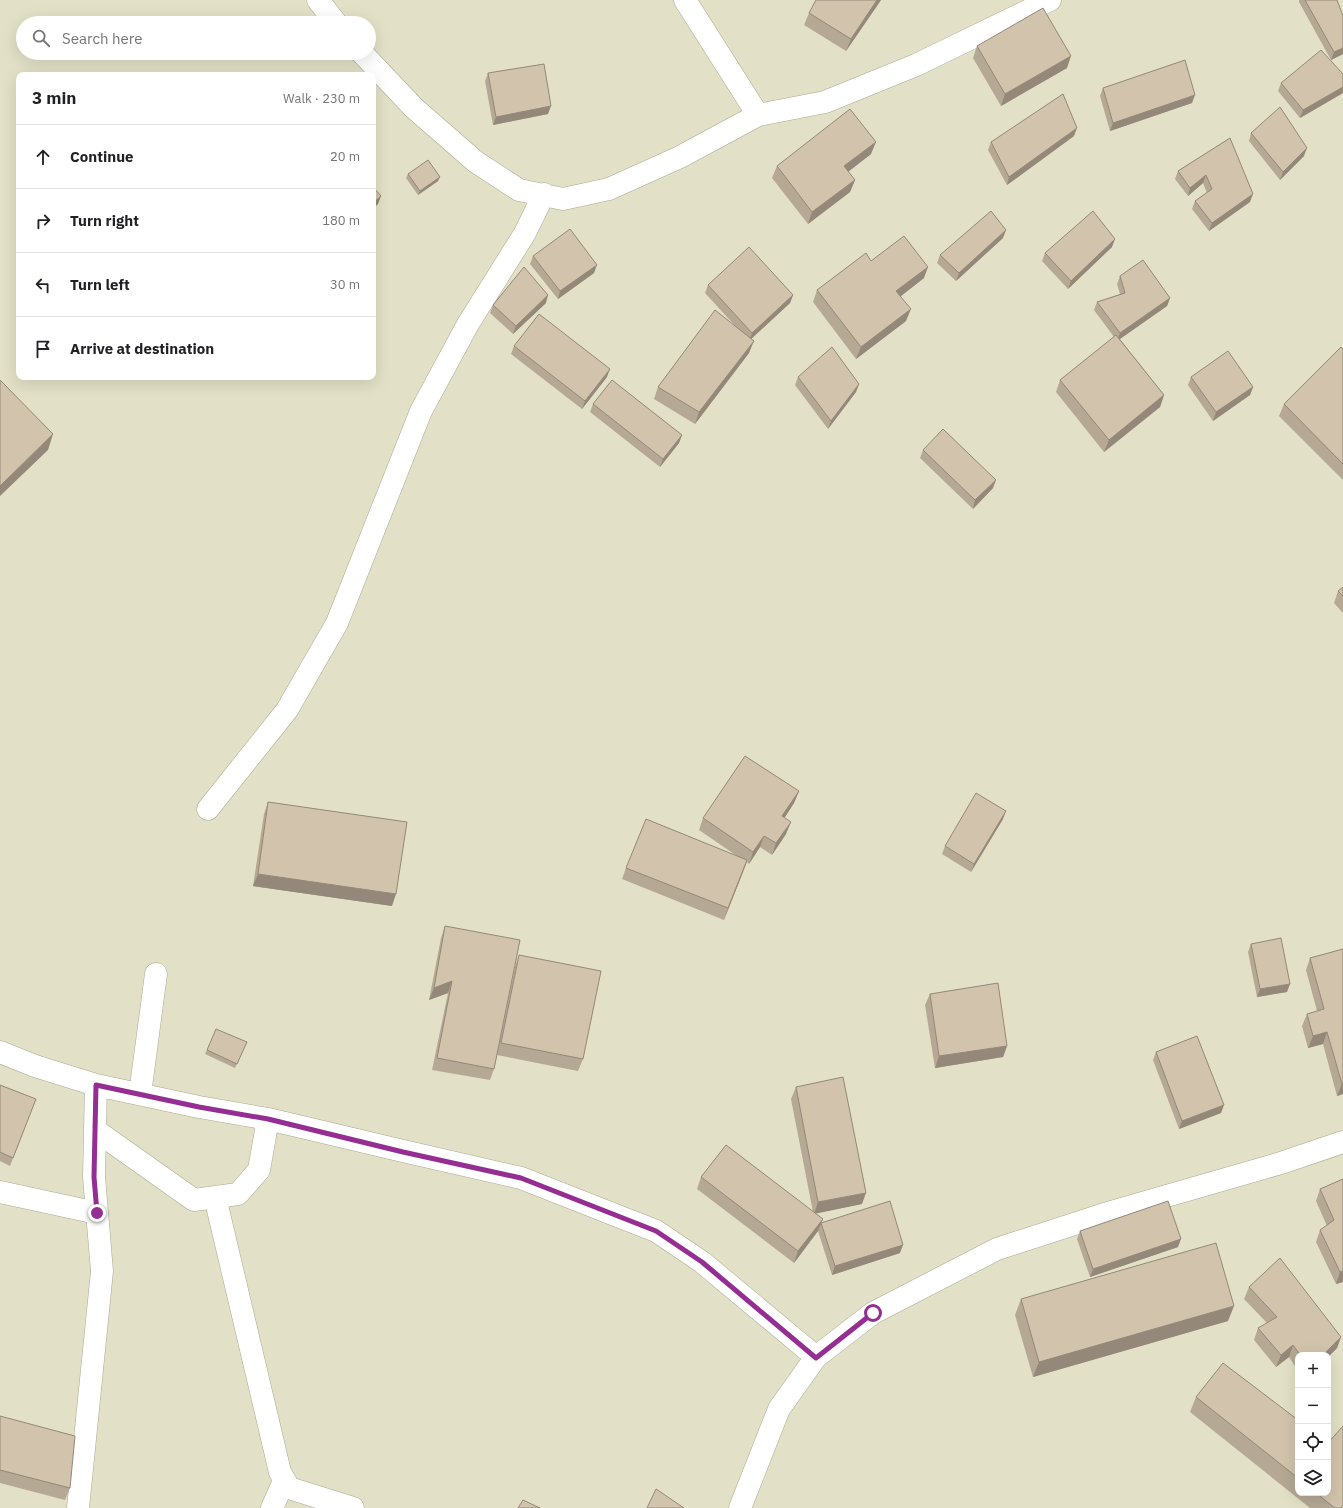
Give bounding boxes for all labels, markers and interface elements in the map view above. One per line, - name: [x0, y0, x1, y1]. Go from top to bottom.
- search box: [16, 16, 376, 60]
- icon: search: [30, 27, 52, 49]
- text: Search here: [62, 29, 142, 48]
- text: 3 min: [32, 87, 76, 109]
- text: Walk · 230 m: [283, 90, 360, 107]
- icon: ahead: [32, 146, 54, 168]
- text: Continue: [70, 147, 134, 166]
- text: 20 m: [330, 148, 360, 165]
- icon: right: [32, 210, 54, 232]
- text: Turn right: [70, 211, 139, 230]
- text: 180 m: [322, 212, 360, 229]
- icon: left: [32, 274, 54, 296]
- text: Turn left: [70, 275, 130, 294]
- text: 30 m: [330, 276, 360, 293]
- icon: arrive: [32, 338, 54, 360]
- text: Arrive at destination: [70, 339, 214, 358]
- route end: [88, 1204, 106, 1222]
- route start: [864, 1304, 882, 1322]
- map controls: [1295, 1352, 1331, 1496]
- button: +: [1295, 1352, 1331, 1388]
- button: −: [1295, 1388, 1331, 1424]
- button: locate: [1295, 1424, 1331, 1460]
- button: layers: [1295, 1460, 1331, 1496]

